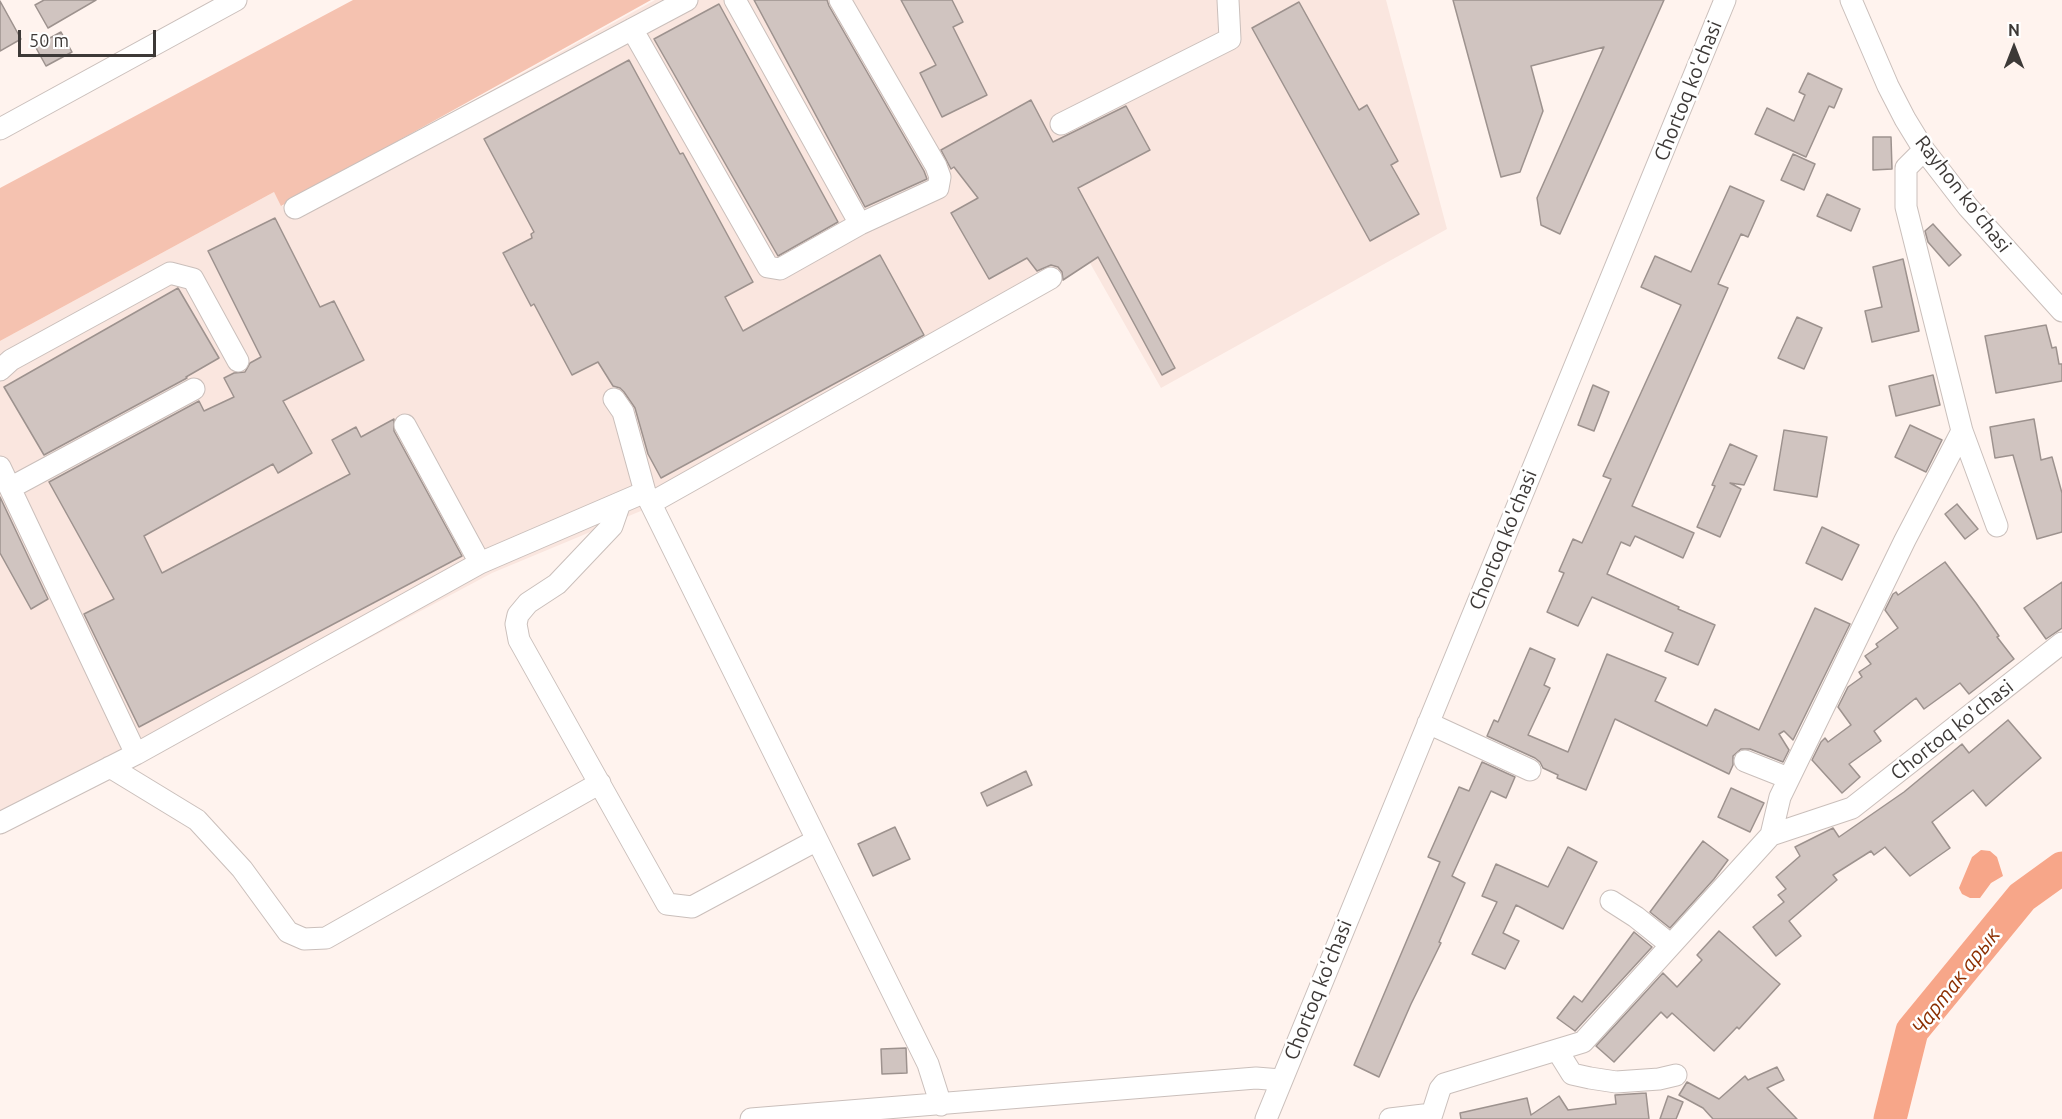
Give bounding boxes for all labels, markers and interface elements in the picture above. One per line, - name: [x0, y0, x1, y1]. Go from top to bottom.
- street label: Chortoq ko'chasi: [1649, 17, 1727, 165]
- scale bar: [21, 18, 159, 56]
- north arrow: [1984, 18, 2044, 78]
- text: N: [2008, 21, 2020, 39]
- text: 50 m: [29, 30, 69, 50]
- street label: Rayhon ko'chasi: [1910, 131, 2016, 257]
- street label: Chortoq ko'chasi: [1464, 466, 1542, 614]
- street label: Chortoq ko'chasi: [1886, 675, 2018, 785]
- street label: Chortoq ko'chasi: [1279, 916, 1357, 1064]
- water label: Чартак арык: [1907, 923, 2005, 1039]

